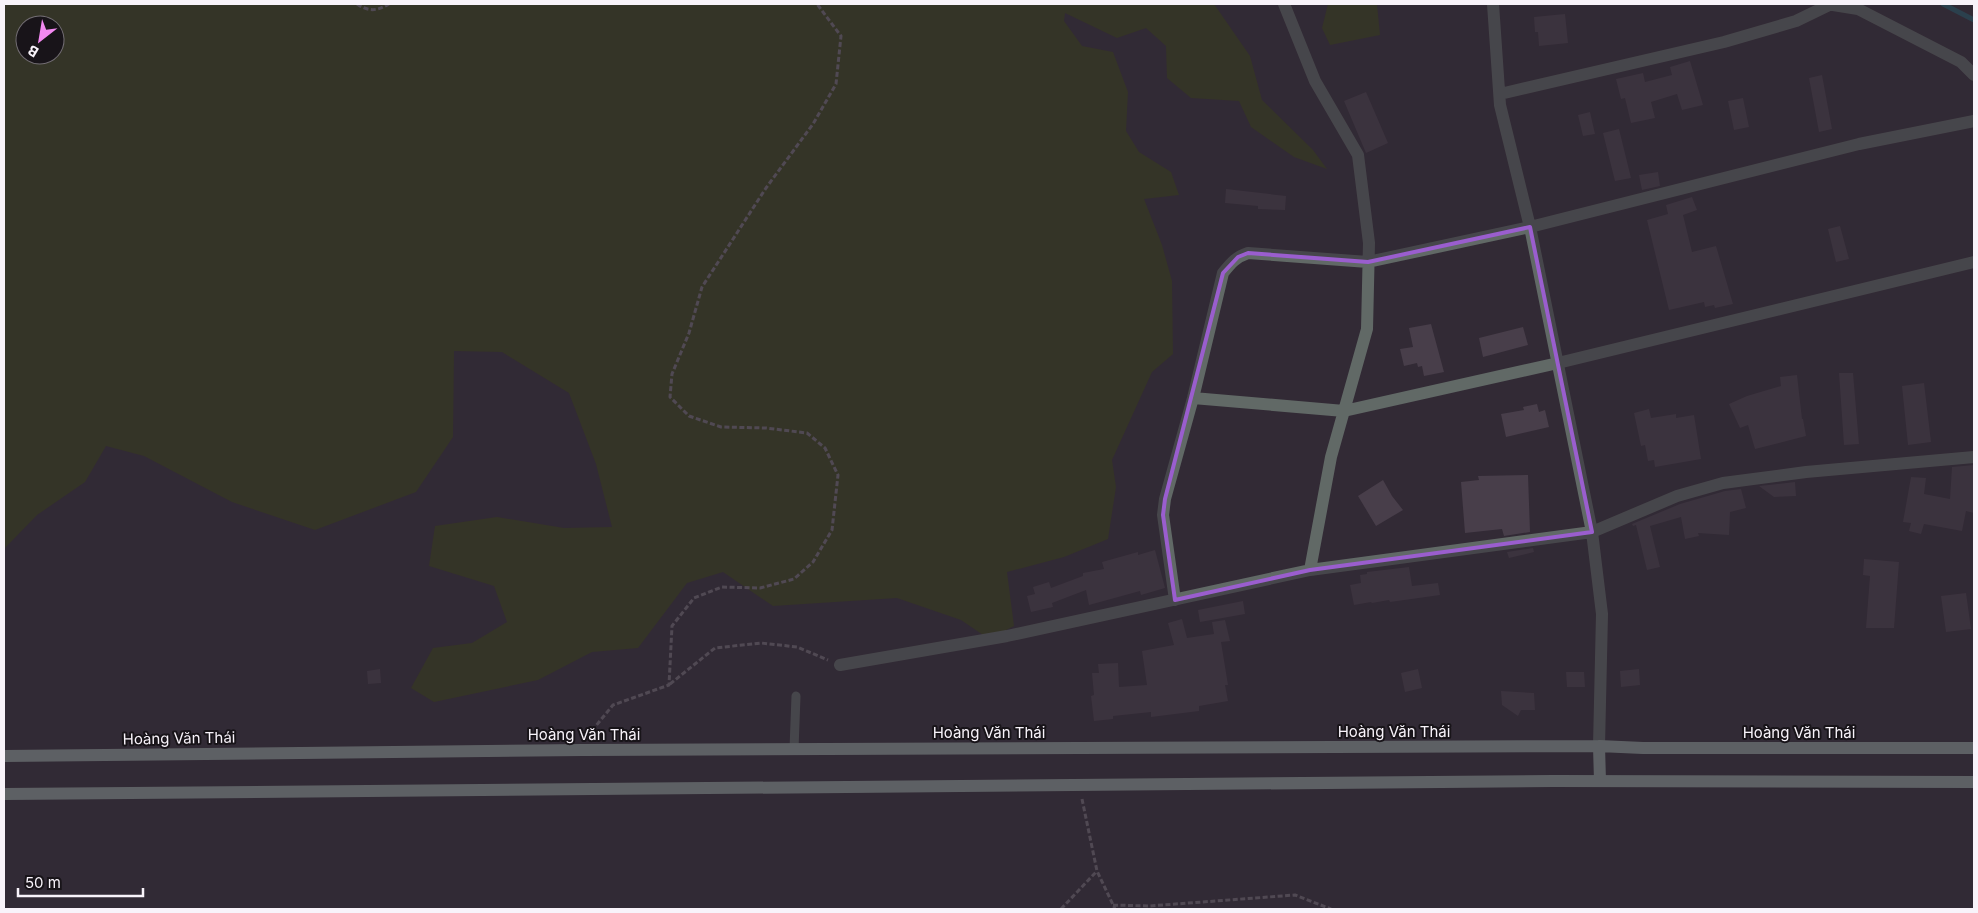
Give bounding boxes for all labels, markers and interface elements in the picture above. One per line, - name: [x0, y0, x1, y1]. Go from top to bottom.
- north arrow: [15, 15, 65, 65]
- text: B: [25, 42, 41, 61]
- street label: Hoàng Văn Thái: [1338, 722, 1450, 741]
- street label: Hoàng Văn Thái: [933, 723, 1045, 742]
- street label: Hoàng Văn Thái: [1743, 723, 1855, 742]
- street label: Hoàng Văn Thái: [528, 725, 640, 744]
- street label: Hoàng Văn Thái: [122, 728, 236, 748]
- scale bar: [18, 866, 142, 898]
- text: 50 m: [25, 873, 61, 892]

